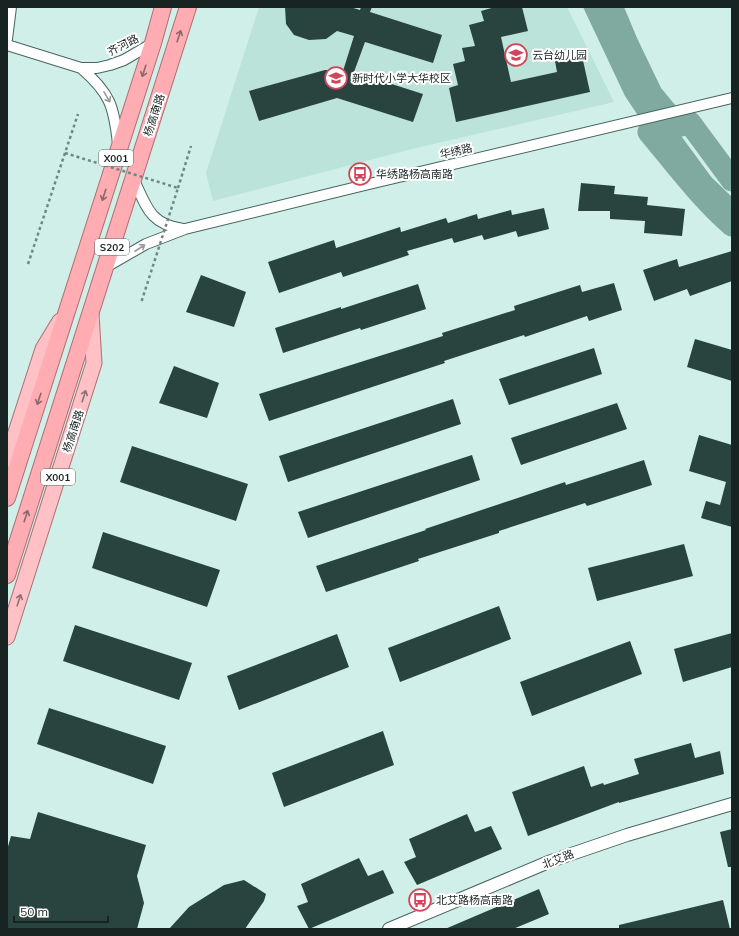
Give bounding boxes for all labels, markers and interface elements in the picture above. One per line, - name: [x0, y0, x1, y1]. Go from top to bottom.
- one-way arrow: [176, 30, 183, 43]
- street label: 齐河路: [105, 31, 141, 59]
- school or university icon: 云台幼儿园: [503, 42, 529, 68]
- place label: 云台幼儿园: [532, 48, 587, 62]
- one-way arrow: [140, 64, 147, 77]
- school or university icon: 新时代小学大华校区: [323, 65, 349, 91]
- place label: 新时代小学大华校区: [352, 71, 451, 85]
- one-way arrow: [103, 91, 111, 103]
- street label: 杨高南路: [141, 92, 167, 138]
- street label: 华绣路: [438, 140, 474, 162]
- road number: X001: [99, 150, 133, 166]
- bus stop icon: 华绣路杨高南路: [347, 161, 373, 187]
- place label: 华绣路杨高南路: [376, 167, 453, 181]
- one-way arrow: [100, 188, 107, 201]
- road number: S202: [95, 239, 129, 255]
- one-way arrow: [134, 244, 145, 252]
- one-way arrow: [80, 391, 88, 403]
- one-way arrow: [35, 392, 42, 405]
- street label: 杨高南路: [60, 408, 86, 454]
- road number: X001: [41, 469, 75, 485]
- one-way arrow: [23, 509, 30, 522]
- one-way arrow: [16, 594, 23, 607]
- street label: 北艾路: [540, 847, 576, 871]
- bus stop icon: 北艾路杨高南路: [407, 887, 433, 913]
- place label: 北艾路杨高南路: [436, 893, 513, 907]
- scale bar: [14, 898, 108, 924]
- text: 50 m: [20, 904, 48, 919]

